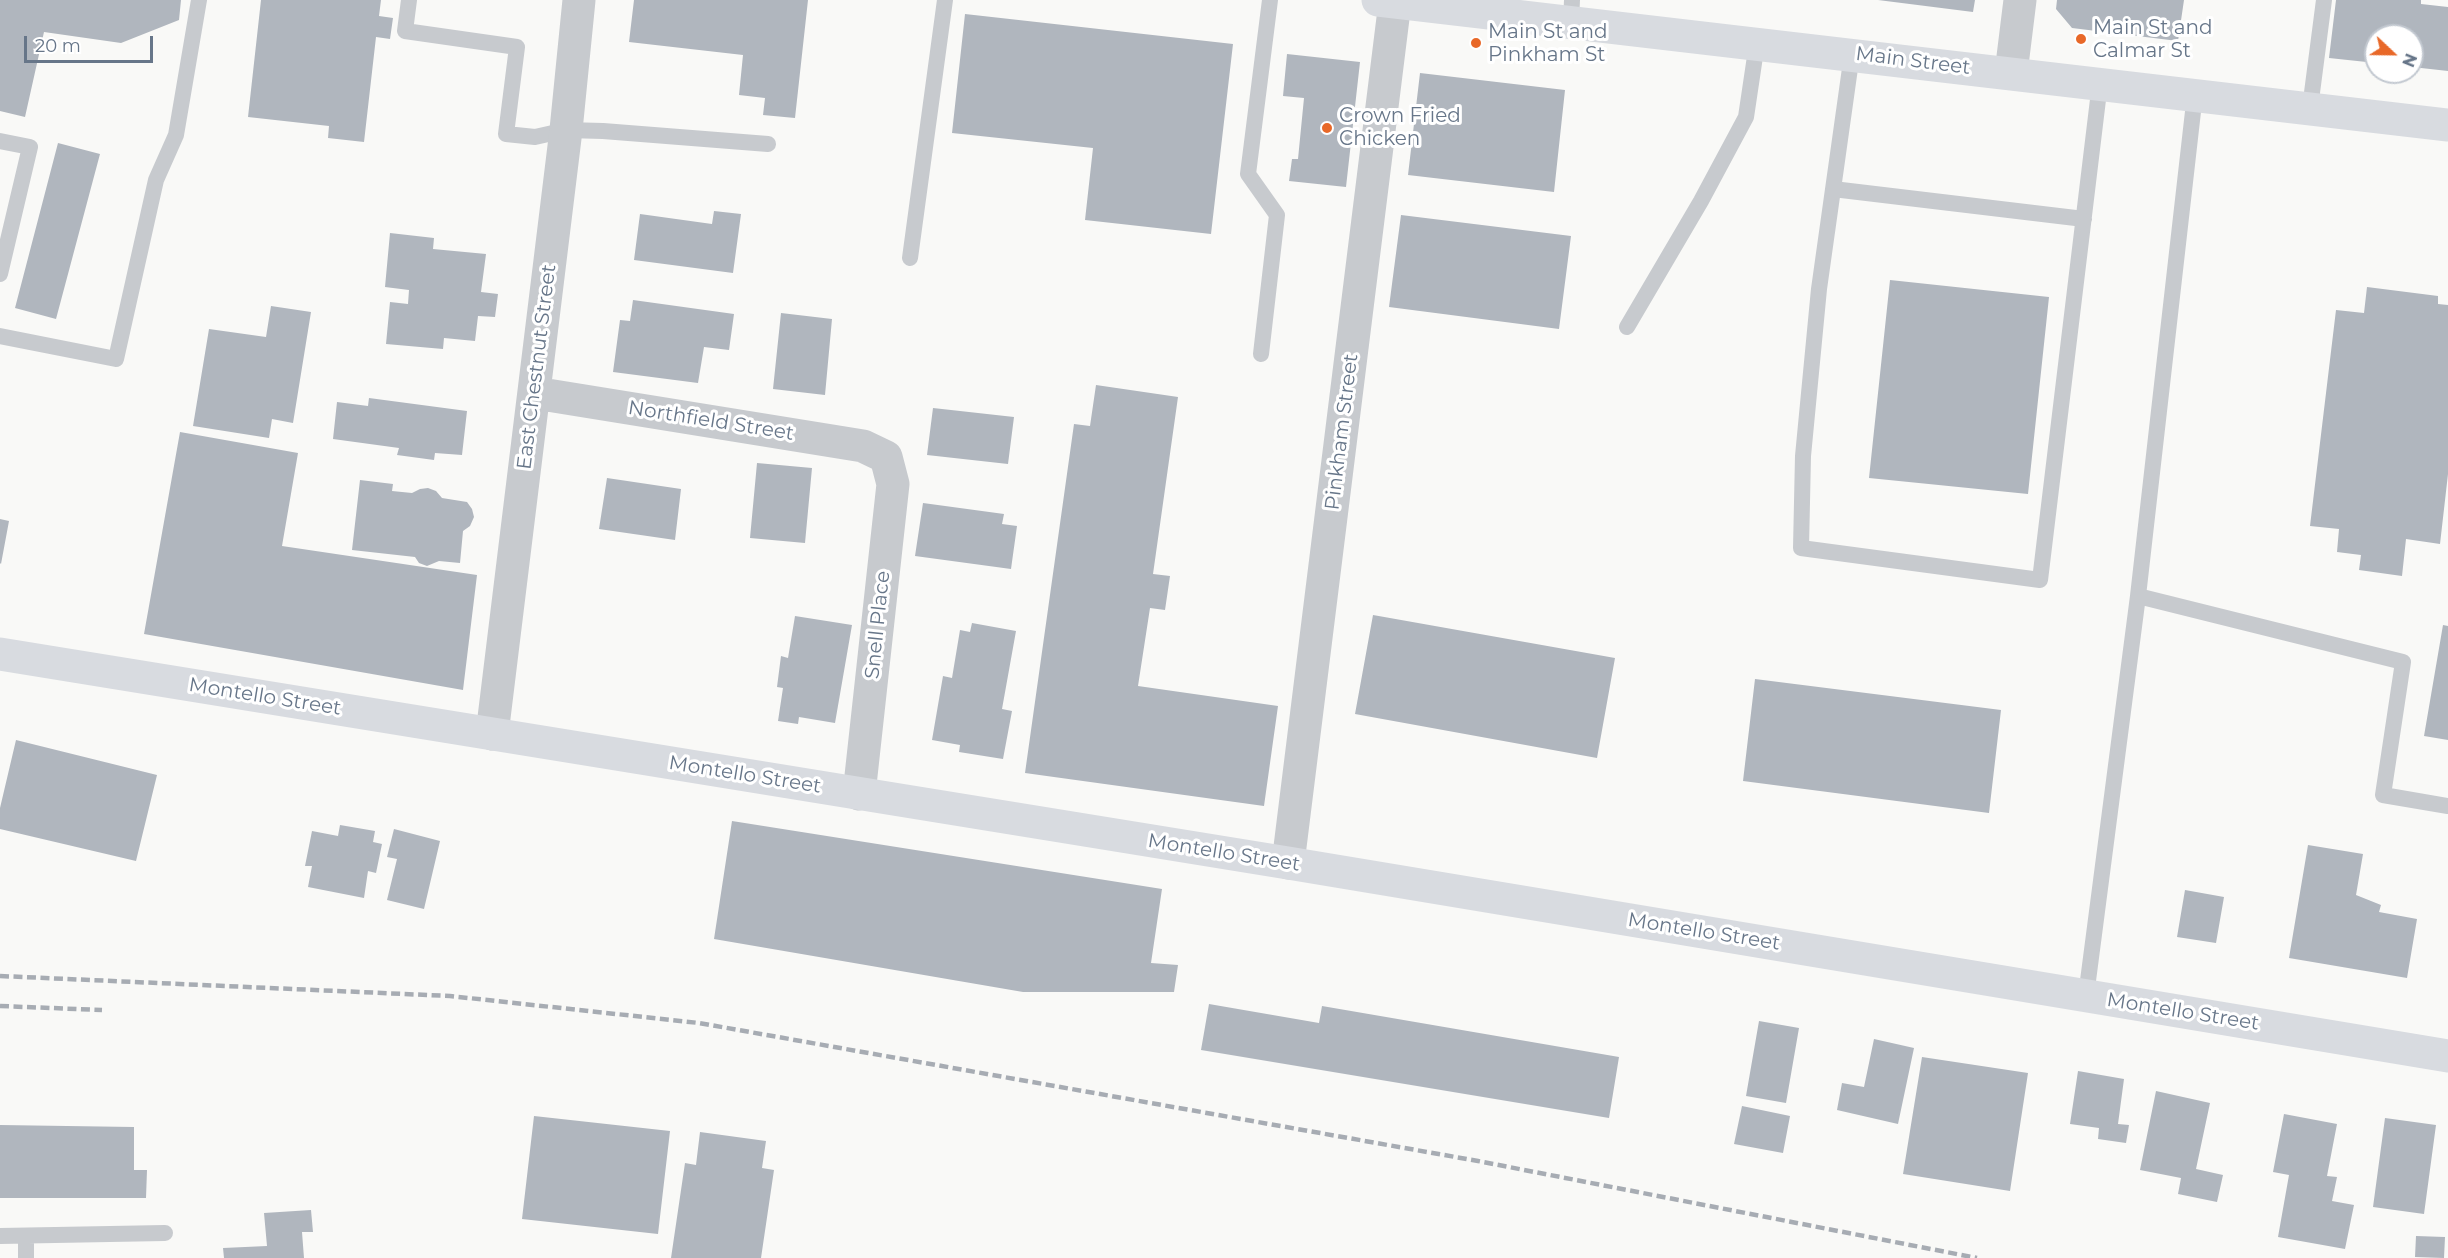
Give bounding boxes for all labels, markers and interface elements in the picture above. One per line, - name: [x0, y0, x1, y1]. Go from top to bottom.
- place label: Main St and Calmar St: [2093, 16, 2213, 63]
- place label: Main St and Pinkham St: [1488, 20, 1608, 67]
- scale bar: [27, 24, 156, 62]
- north arrow: [2364, 24, 2424, 84]
- marker: Main St and Calmar St: [2074, 32, 2088, 46]
- text: 20 m: [35, 35, 81, 57]
- marker: Main St and Pinkham St: [1469, 36, 1483, 50]
- street label: Main Street: [1854, 42, 1972, 80]
- text: N: [2398, 51, 2421, 70]
- place label: Crown Fried Chicken: [1339, 104, 1461, 151]
- marker: Crown Fried Chicken: [1320, 121, 1334, 135]
- street label: East Chestnut Street: [513, 263, 561, 471]
- street label: Pinkham Street: [1320, 352, 1364, 512]
- street label: Northfield Street: [626, 396, 796, 446]
- street label: Snell Place: [860, 570, 896, 680]
- street label: Montello Street: [187, 673, 343, 721]
- street label: Montello Street: [667, 751, 823, 799]
- street label: Montello Street: [1146, 829, 1302, 877]
- street label: Montello Street: [1626, 908, 1782, 956]
- street label: Montello Street: [2105, 988, 2261, 1036]

